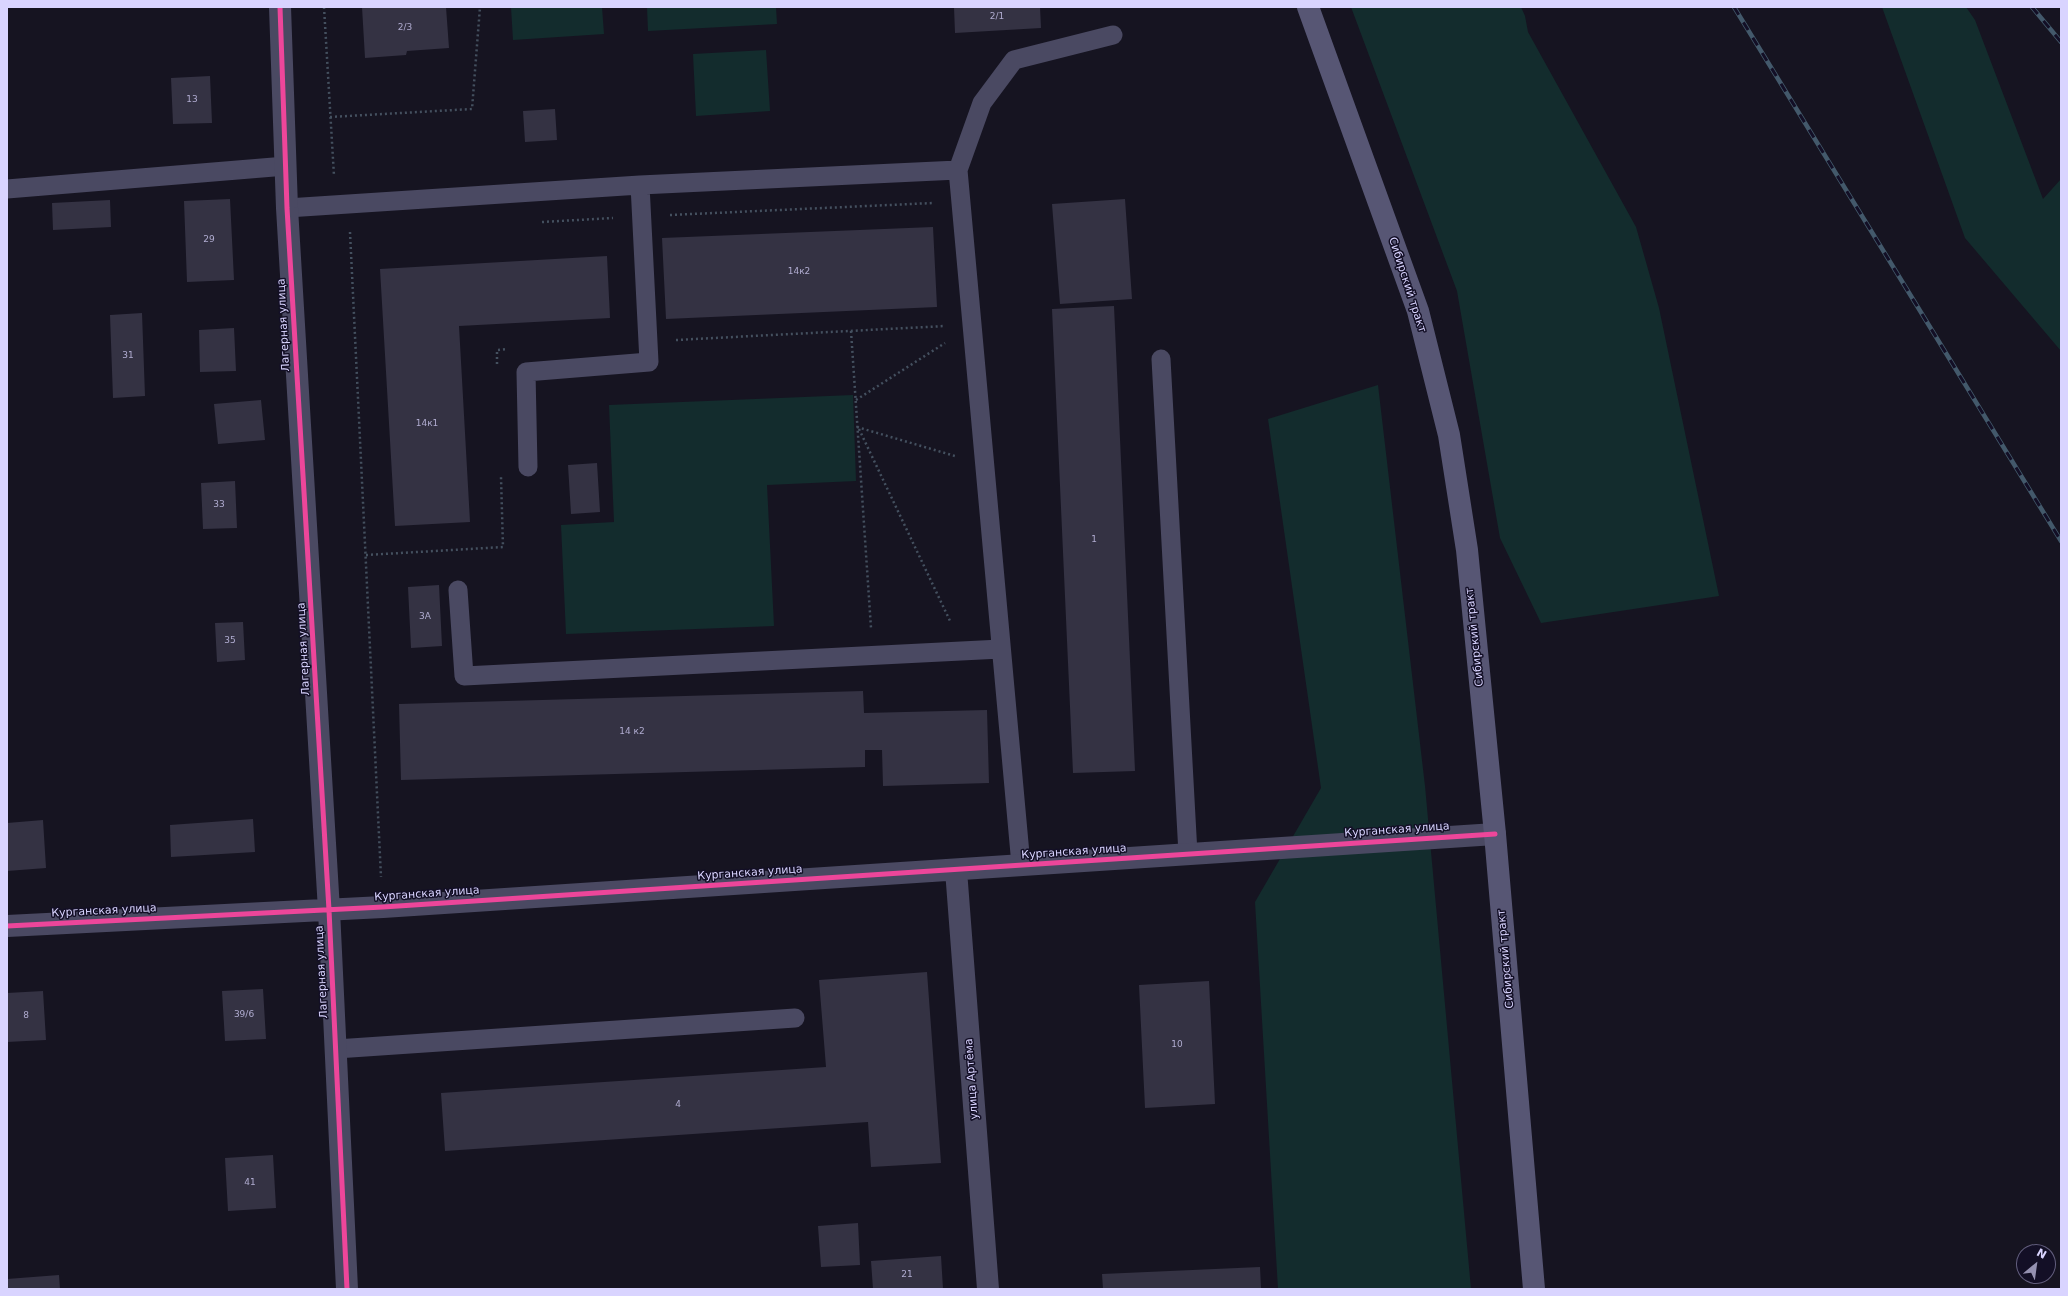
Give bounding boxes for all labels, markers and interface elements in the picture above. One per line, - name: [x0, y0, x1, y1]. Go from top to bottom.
- house number: 2/1: [990, 12, 1004, 22]
- house number: 2/3: [398, 23, 412, 33]
- house number: 13: [186, 95, 198, 105]
- house number: 29: [203, 235, 215, 245]
- street label: Сибирский тракт: [1385, 236, 1429, 334]
- house number: 14к2: [788, 267, 810, 277]
- street label: Лагерная улица: [275, 278, 293, 372]
- house number: 31: [122, 351, 134, 361]
- house number: 14к1: [416, 419, 438, 429]
- house number: 33: [213, 500, 225, 510]
- house number: 1: [1091, 535, 1097, 545]
- street label: Сибирский тракт: [1463, 587, 1487, 687]
- street label: Лагерная улица: [295, 602, 313, 696]
- house number: 3А: [419, 612, 431, 622]
- house number: 35: [224, 636, 236, 646]
- house number: 14 к2: [619, 727, 645, 737]
- street label: Курганская улица: [1344, 820, 1450, 840]
- street label: Курганская улица: [1021, 842, 1127, 862]
- street label: Курганская улица: [697, 863, 803, 883]
- street label: Курганская улица: [374, 884, 480, 904]
- street label: Курганская улица: [51, 902, 157, 920]
- street label: Сибирский тракт: [1495, 909, 1517, 1009]
- street label: Лагерная улица: [313, 925, 331, 1019]
- house number: 39/6: [234, 1010, 254, 1020]
- house number: 8: [23, 1011, 29, 1021]
- street label: улица Артёма: [963, 1038, 981, 1120]
- house number: 10: [1171, 1040, 1183, 1050]
- house number: 4: [675, 1100, 681, 1110]
- house number: 41: [244, 1178, 256, 1188]
- north arrow: [2016, 1244, 2056, 1284]
- text: N: [2034, 1246, 2049, 1262]
- house number: 21: [901, 1270, 913, 1280]

